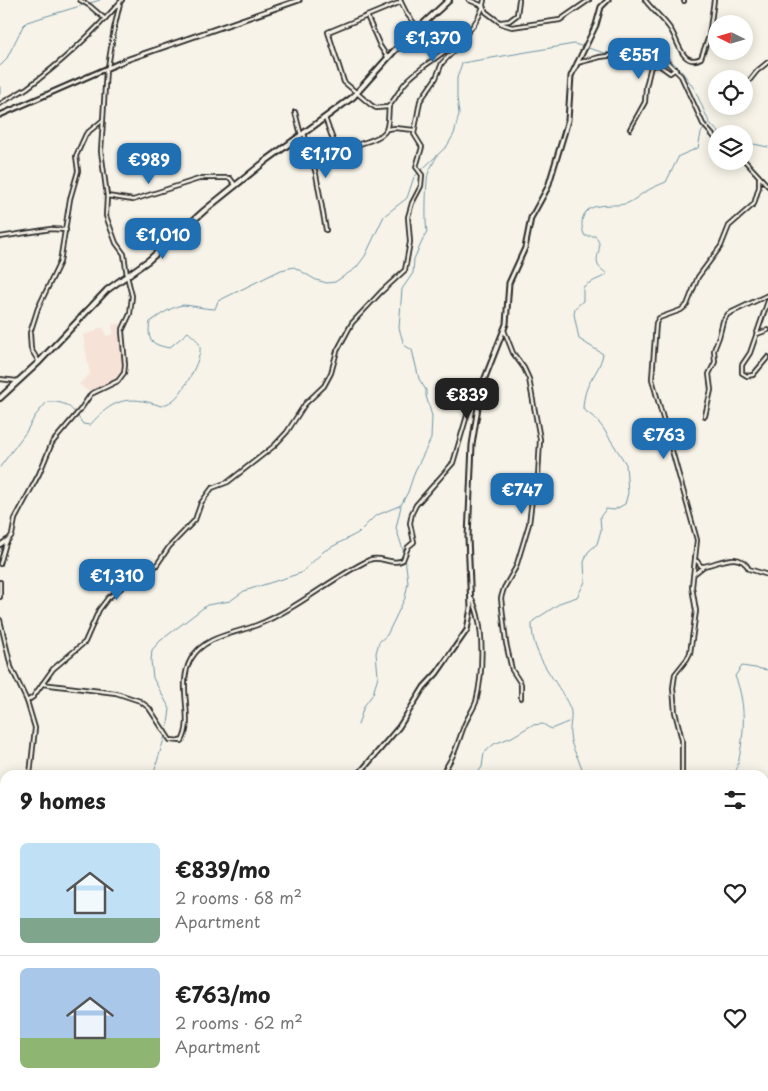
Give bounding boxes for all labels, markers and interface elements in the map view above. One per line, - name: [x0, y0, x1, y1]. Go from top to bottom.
- north arrow: [708, 15, 752, 60]
- map controls: [708, 15, 753, 170]
- pin: €1,370: [392, 20, 474, 63]
- text: €1,370: [405, 25, 461, 49]
- pin: €551: [609, 38, 669, 80]
- text: €551: [619, 42, 659, 66]
- button: locate: [708, 70, 753, 115]
- button: layers: [708, 125, 753, 170]
- pin: €1,170: [285, 136, 367, 179]
- text: €1,170: [301, 141, 351, 165]
- pin: €989: [119, 142, 179, 185]
- text: €989: [128, 147, 170, 171]
- pin: €1,010: [122, 218, 204, 260]
- text: €1,010: [136, 222, 190, 246]
- pin: €839: [437, 378, 497, 420]
- text: €839: [446, 382, 488, 406]
- pin: €763: [634, 418, 694, 460]
- text: €763: [643, 422, 685, 446]
- pin: €747: [492, 472, 552, 515]
- text: €747: [502, 477, 542, 501]
- pin: €1,310: [76, 558, 158, 601]
- text: €1,310: [90, 563, 144, 587]
- text: 9 homes: [20, 784, 106, 816]
- icon: filters: [721, 786, 749, 814]
- text: €839/mo: [175, 853, 270, 885]
- icon: home: [60, 863, 120, 923]
- icon: heart: [721, 879, 749, 907]
- text: 2 rooms · 68 m²: [175, 885, 302, 909]
- text: Apartment: [175, 909, 260, 933]
- text: €763/mo: [175, 978, 270, 1010]
- icon: home: [60, 988, 120, 1048]
- icon: heart: [721, 1004, 749, 1032]
- text: 2 rooms · 62 m²: [175, 1010, 303, 1034]
- text: Apartment: [175, 1034, 260, 1058]

